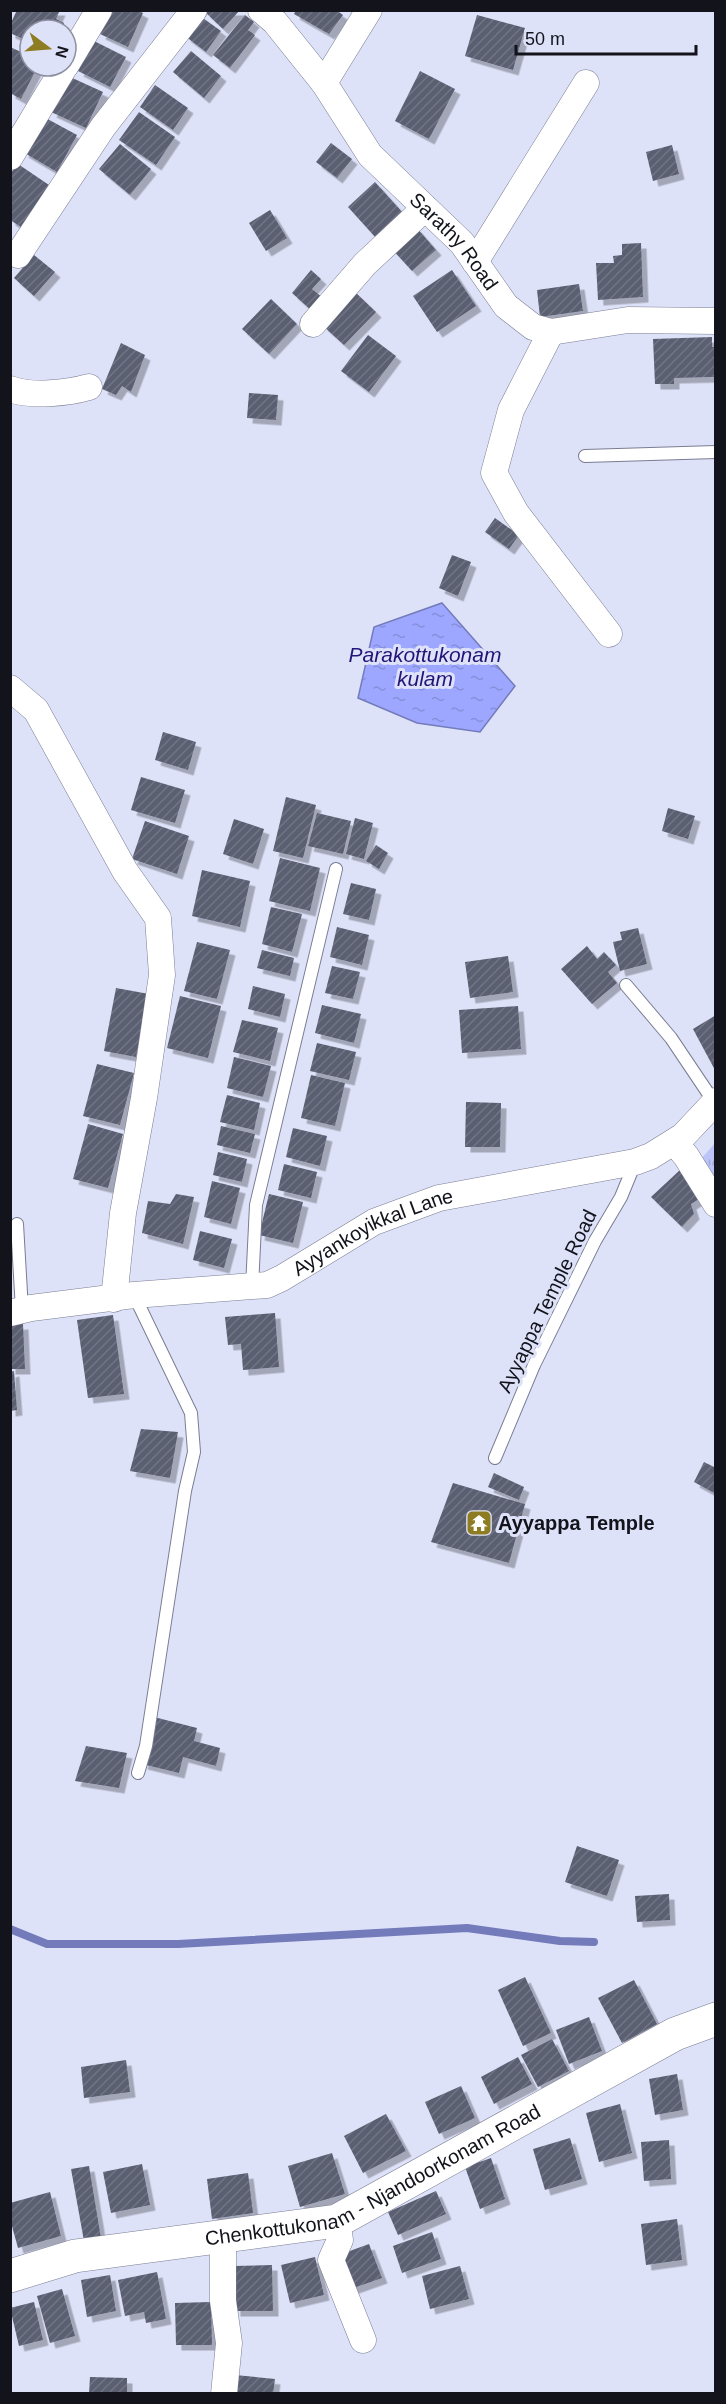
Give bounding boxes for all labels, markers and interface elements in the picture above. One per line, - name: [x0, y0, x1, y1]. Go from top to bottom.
- north arrow: [18, 18, 78, 78]
- scale bar: [516, 18, 696, 56]
- text: 50 m: [525, 29, 565, 49]
- text: N: [52, 44, 72, 60]
- street label: Sarathy Road: [406, 188, 502, 294]
- water label: Parakottukonam kulam: [349, 643, 501, 690]
- street label: Ayyankoyikkal Lane: [289, 1185, 455, 1280]
- street label: Ayyappa Temple Road: [493, 1206, 601, 1396]
- temple icon: Ayyappa Temple: [464, 1508, 494, 1538]
- place label: Ayyappa Temple: [498, 1512, 655, 1534]
- street label: Chenkottukonam - Njandoorkonam Road: [204, 2100, 544, 2250]

